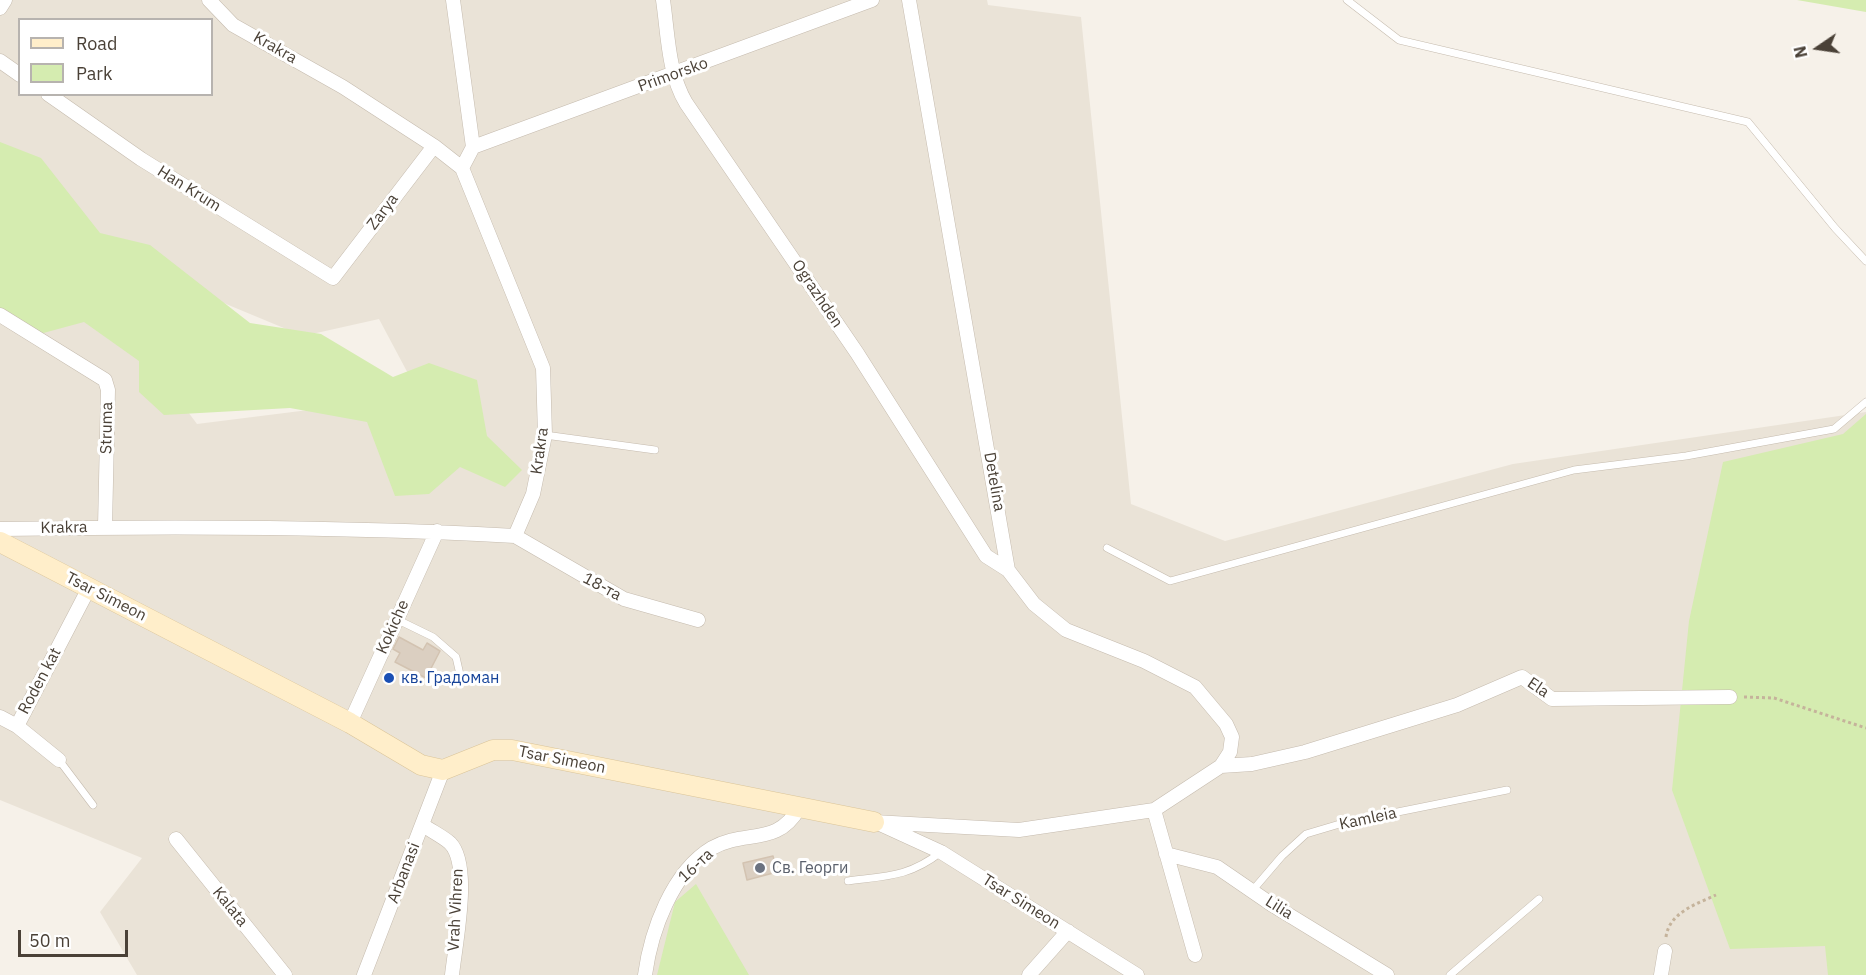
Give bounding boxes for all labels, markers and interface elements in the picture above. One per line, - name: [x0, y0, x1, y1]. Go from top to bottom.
- legend: [18, 18, 213, 96]
- north arrow: [1788, 18, 1848, 78]
- street label: Krakra: [250, 28, 300, 68]
- text: Road: [76, 32, 117, 55]
- text: N: [1789, 44, 1812, 60]
- street label: Primorsko: [635, 53, 711, 97]
- text: Park: [76, 62, 112, 85]
- street label: Han Krum: [154, 162, 224, 216]
- street label: Zarya: [363, 190, 403, 234]
- street label: Ograzhden: [787, 256, 847, 332]
- street label: Struma: [97, 402, 117, 454]
- street label: Krakra: [527, 426, 553, 476]
- street label: Detelina: [979, 451, 1009, 513]
- street label: Krakra: [40, 518, 88, 538]
- street label: Tsar Simeon: [62, 568, 150, 626]
- street label: 18-та: [579, 569, 625, 605]
- street label: Kokiche: [373, 597, 413, 657]
- street label: Roden kat: [15, 645, 65, 717]
- place label: кв. Градоман: [401, 668, 499, 688]
- marker: кв. Градоман: [382, 671, 396, 685]
- street label: Ela: [1523, 674, 1553, 702]
- street label: Tsar Simeon: [517, 742, 607, 778]
- street label: Kamleia: [1338, 804, 1398, 834]
- street label: Arbanasi: [384, 840, 424, 906]
- street label: 16-та: [674, 845, 718, 887]
- place label: Св. Георги: [772, 858, 848, 878]
- marker: Св. Георги: [753, 861, 767, 875]
- street label: Vrah Vihren: [444, 868, 468, 952]
- street label: Tsar Simeon: [979, 871, 1063, 933]
- street label: Kalata: [208, 883, 252, 931]
- street label: Lilia: [1262, 892, 1296, 924]
- scale bar: [21, 918, 130, 956]
- text: 50 m: [29, 929, 71, 952]

